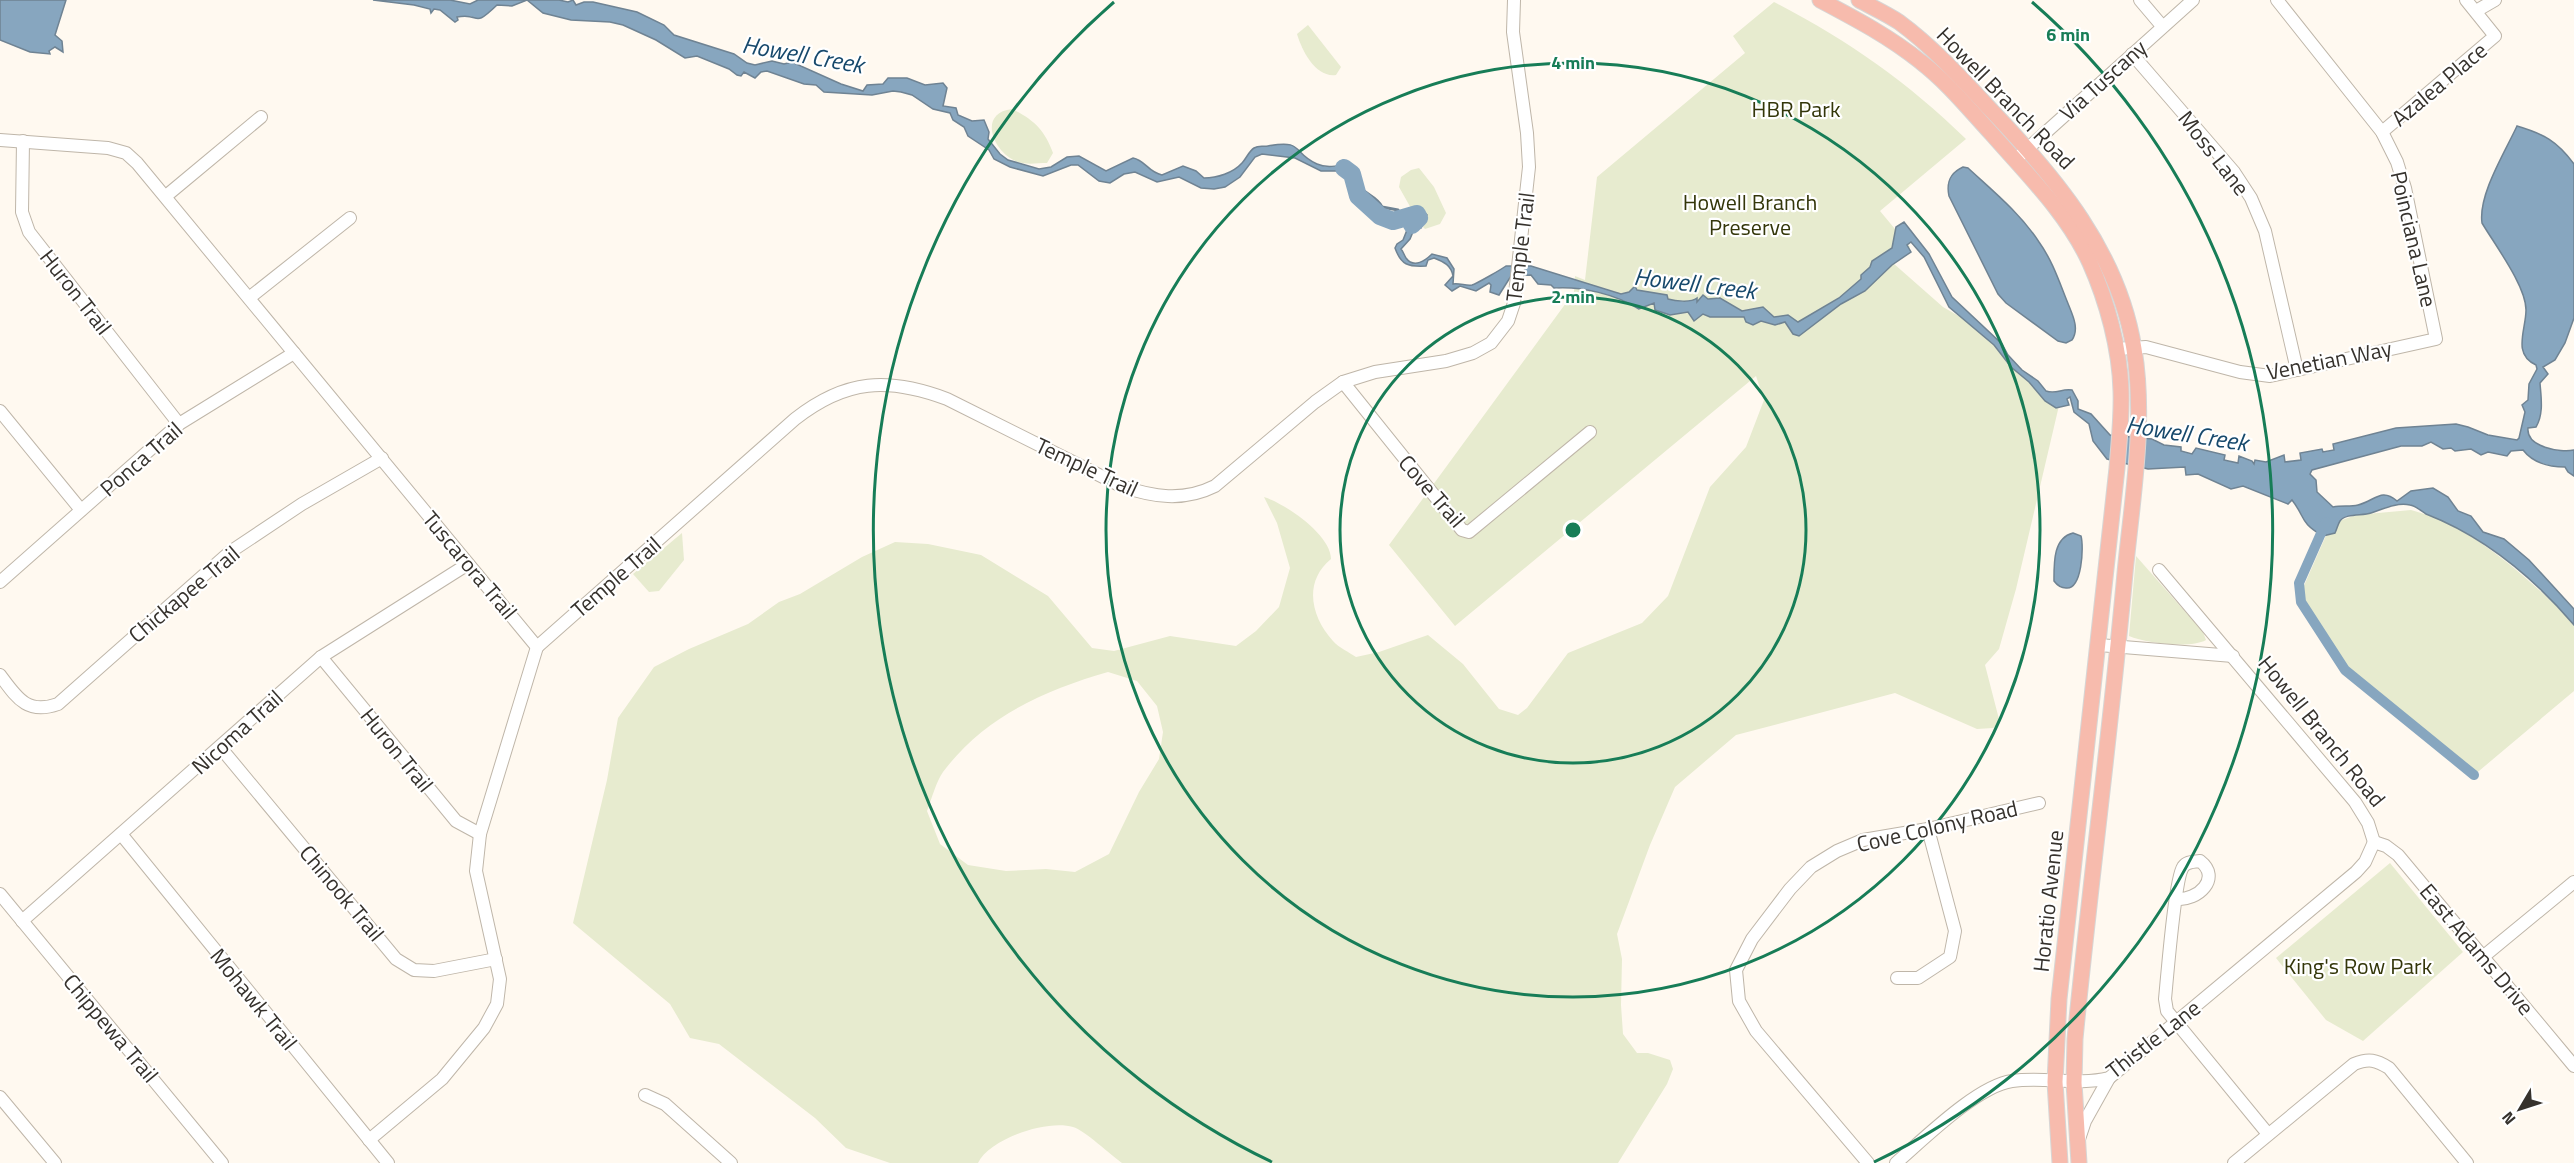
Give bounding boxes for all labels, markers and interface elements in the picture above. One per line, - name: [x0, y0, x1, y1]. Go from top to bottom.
- street label: Howell Branch Road: [1929, 19, 2083, 177]
- text: 6 min: [2046, 21, 2090, 48]
- water label: Howell Creek: [739, 26, 870, 83]
- street label: Via Tuscany: [2052, 31, 2155, 129]
- street label: Azalea Place: [2384, 34, 2494, 134]
- text: 4 min: [1551, 49, 1595, 76]
- park label: HBR Park: [1752, 92, 1841, 126]
- street label: Moss Lane: [2170, 103, 2258, 203]
- street label: Poinciana Lane: [2382, 168, 2446, 310]
- park label: Howell Branch Preserve: [1683, 185, 1817, 244]
- street label: Temple Trail: [1496, 190, 1544, 304]
- street label: Huron Trail: [32, 242, 120, 342]
- water label: Howell Creek: [1632, 258, 1761, 309]
- text: 2 min: [1551, 283, 1595, 310]
- street label: Venetian Way: [2263, 331, 2395, 389]
- water label: Howell Creek: [2124, 406, 2254, 461]
- street label: Ponca Trail: [92, 413, 190, 505]
- street label: Temple Trail: [1030, 428, 1144, 506]
- street label: Cove Trail: [1390, 447, 1474, 535]
- street label: Tuscarora Trail: [414, 503, 526, 627]
- centre of rings: [1563, 520, 1583, 540]
- street label: Temple Trail: [563, 528, 669, 626]
- street label: Chickapee Trail: [121, 537, 247, 651]
- street label: Howell Branch Road: [2250, 648, 2394, 814]
- street label: Nicoma Trail: [184, 681, 290, 783]
- street label: Huron Trail: [352, 700, 442, 800]
- street label: Cove Colony Road: [1853, 791, 2021, 861]
- street label: Horatio Avenue: [2024, 828, 2072, 974]
- street label: Chinook Trail: [291, 837, 393, 949]
- street label: East Adams Drive: [2412, 876, 2542, 1022]
- street label: Mohawk Trail: [202, 940, 306, 1058]
- park label: King's Row Park: [2284, 949, 2433, 983]
- street label: Chippewa Trail: [55, 966, 167, 1090]
- street label: Thistle Lane: [2099, 991, 2207, 1087]
- north arrow: [2490, 1079, 2550, 1139]
- text: N: [2496, 1107, 2521, 1130]

